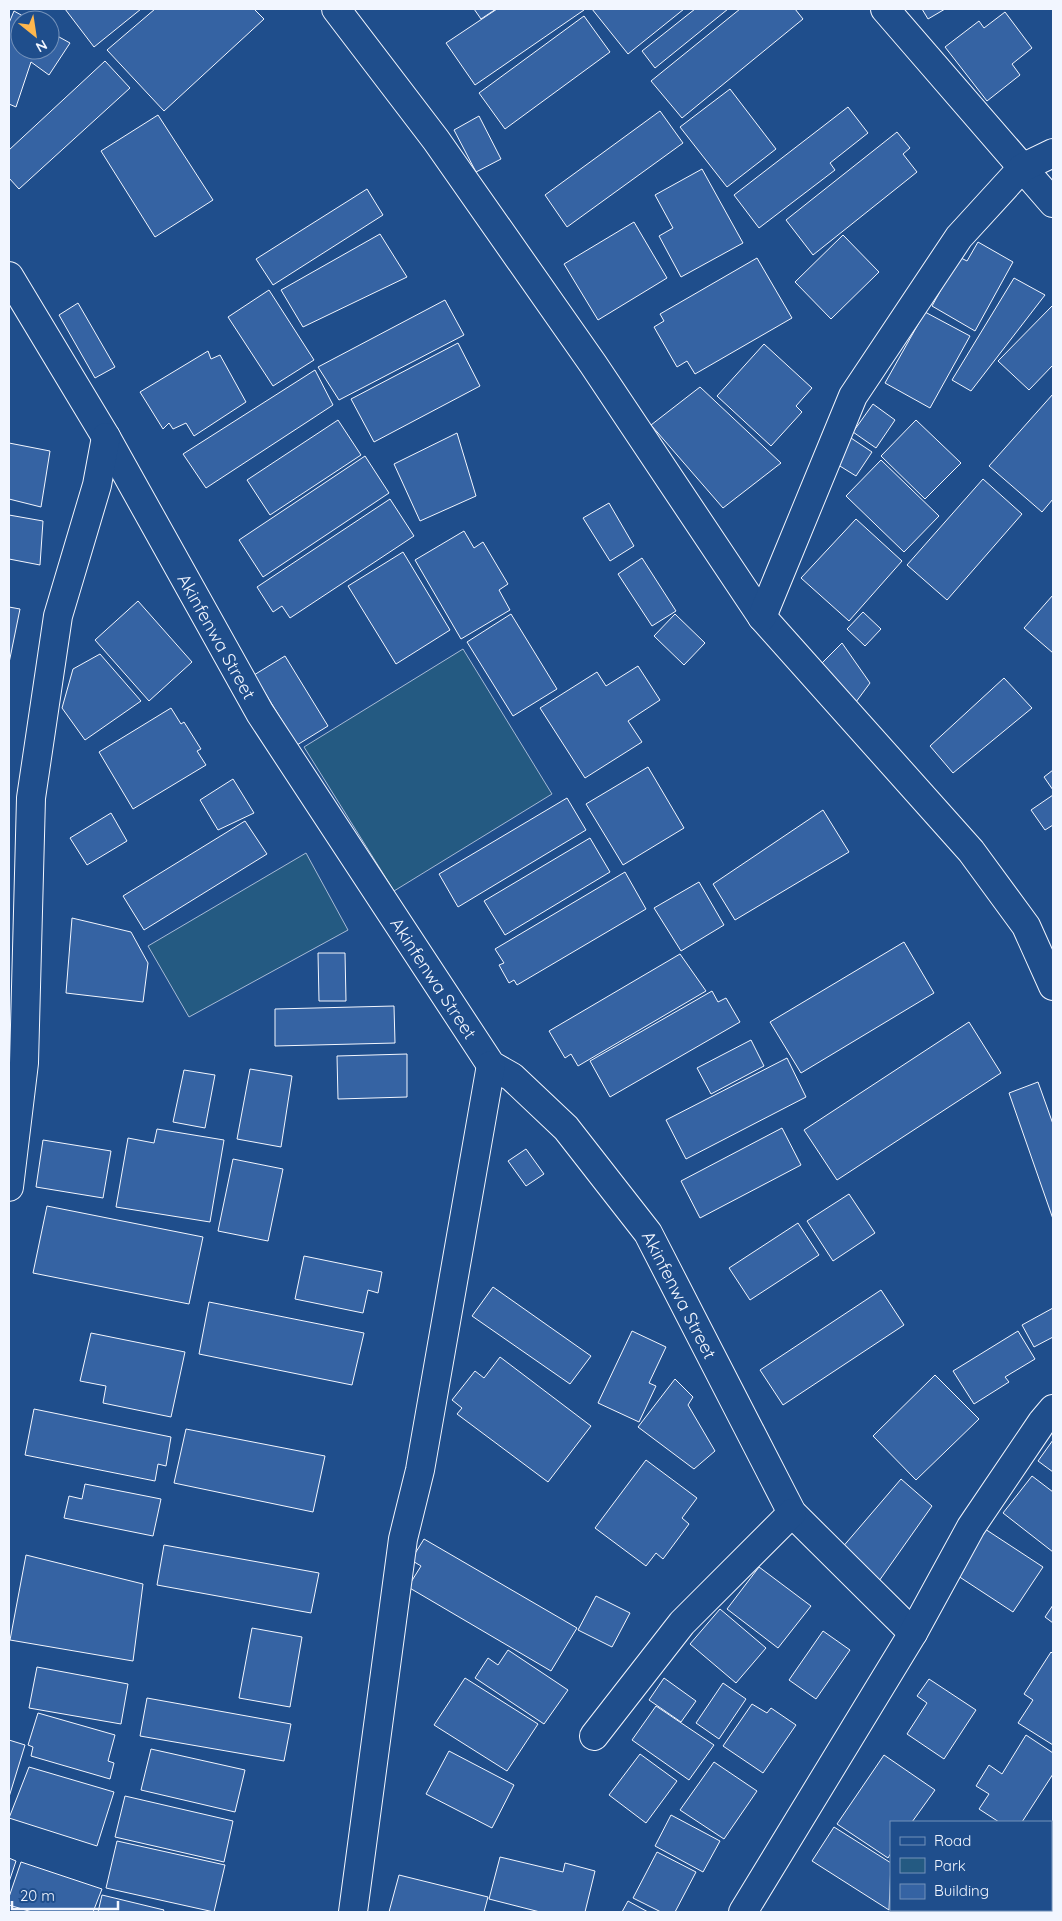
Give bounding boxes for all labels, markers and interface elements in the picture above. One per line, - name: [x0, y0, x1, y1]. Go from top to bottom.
- north arrow: [10, 10, 60, 60]
- text: N: [33, 36, 50, 57]
- street label: Akinfenwa Street: [173, 569, 261, 703]
- street label: Akinfenwa Street: [386, 913, 482, 1043]
- street label: Akinfenwa Street: [637, 1227, 722, 1362]
- legend: [890, 1821, 1052, 1911]
- text: Road: [934, 1831, 971, 1850]
- text: Park: [934, 1856, 966, 1875]
- scale bar: [12, 1878, 119, 1910]
- text: Building: [934, 1881, 989, 1900]
- text: 20 m: [20, 1886, 55, 1905]

